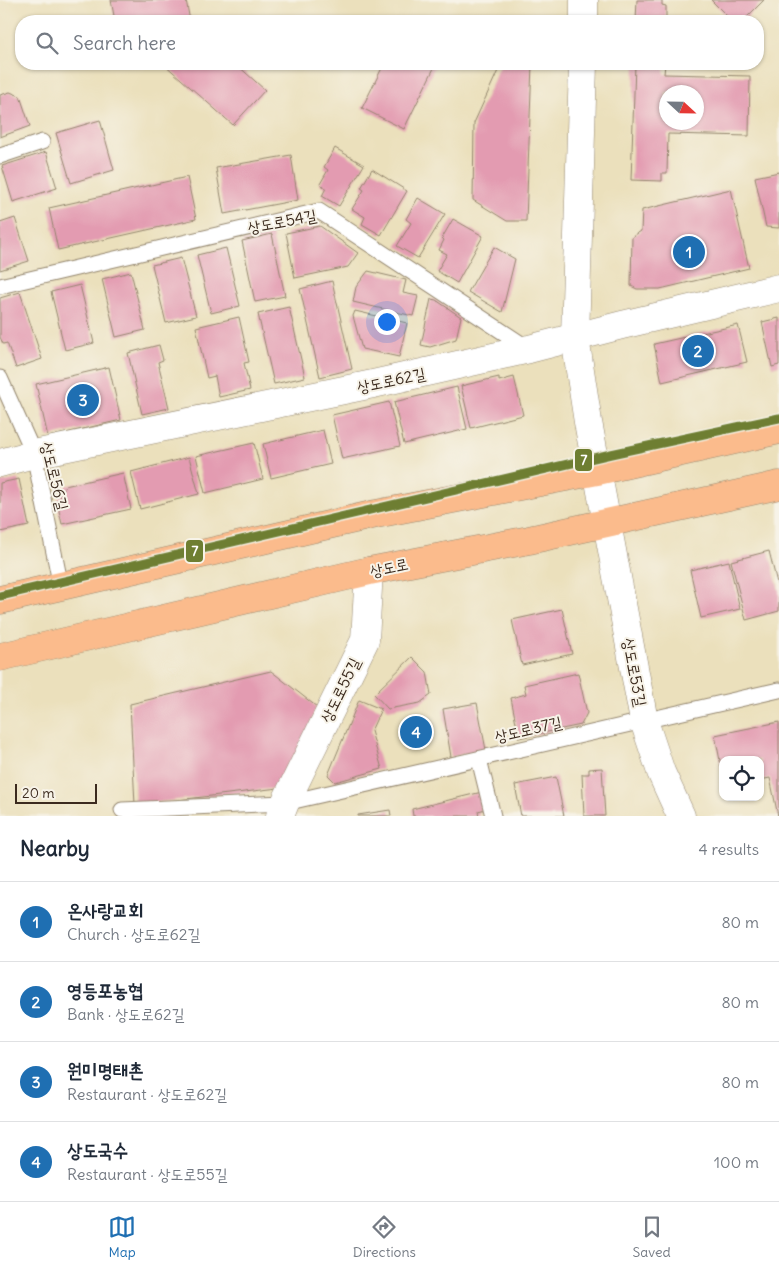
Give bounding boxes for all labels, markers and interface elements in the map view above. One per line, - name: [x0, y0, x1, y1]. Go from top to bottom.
- search box: [15, 15, 764, 70]
- icon: search: [33, 29, 61, 57]
- text: Search here: [73, 31, 176, 55]
- north arrow: [659, 85, 704, 130]
- street label: 상도로54길: [246, 204, 318, 237]
- pin: 1: [673, 233, 705, 271]
- your location: [374, 309, 400, 335]
- pin: 2: [682, 332, 714, 370]
- street label: 상도로62길: [355, 363, 427, 397]
- pin: 3: [67, 381, 99, 419]
- street label: 상도로56길: [37, 440, 73, 512]
- line badge: 7: [574, 448, 593, 472]
- text: 7: [581, 451, 588, 469]
- line badge: 7: [185, 539, 204, 563]
- text: 7: [192, 542, 199, 560]
- street label: 상도로: [368, 553, 410, 581]
- street label: 상도로53길: [619, 636, 651, 708]
- street label: 상도로55길: [316, 654, 364, 726]
- street label: 상도로37길: [492, 712, 564, 746]
- pin: 4: [400, 713, 432, 751]
- map controls: [719, 756, 764, 801]
- button: locate: [719, 756, 764, 801]
- scale bar: [15, 781, 98, 804]
- text: 20 m: [22, 784, 55, 802]
- text: Nearby: [20, 835, 90, 862]
- text: 4 results: [698, 839, 759, 859]
- text: 온사랑교회: [67, 898, 143, 922]
- text: 1: [33, 912, 39, 932]
- text: 80 m: [721, 912, 759, 932]
- text: Church · 상도로62길: [67, 924, 200, 944]
- text: 영등포농협: [67, 978, 143, 1002]
- text: 2: [32, 992, 40, 1012]
- text: 80 m: [721, 992, 759, 1012]
- text: Bank · 상도로62길: [67, 1004, 185, 1024]
- text: 원미명태촌: [67, 1058, 143, 1082]
- text: 3: [31, 1072, 41, 1092]
- text: 80 m: [721, 1072, 759, 1092]
- text: Restaurant · 상도로62길: [67, 1084, 227, 1104]
- text: 상도국수: [67, 1138, 128, 1162]
- text: 4: [31, 1152, 41, 1172]
- text: 100 m: [714, 1152, 759, 1172]
- text: Restaurant · 상도로55길: [67, 1164, 228, 1184]
- tab: Map: [108, 1213, 136, 1261]
- tab: Directions: [353, 1213, 416, 1261]
- tab: Saved: [632, 1213, 671, 1261]

